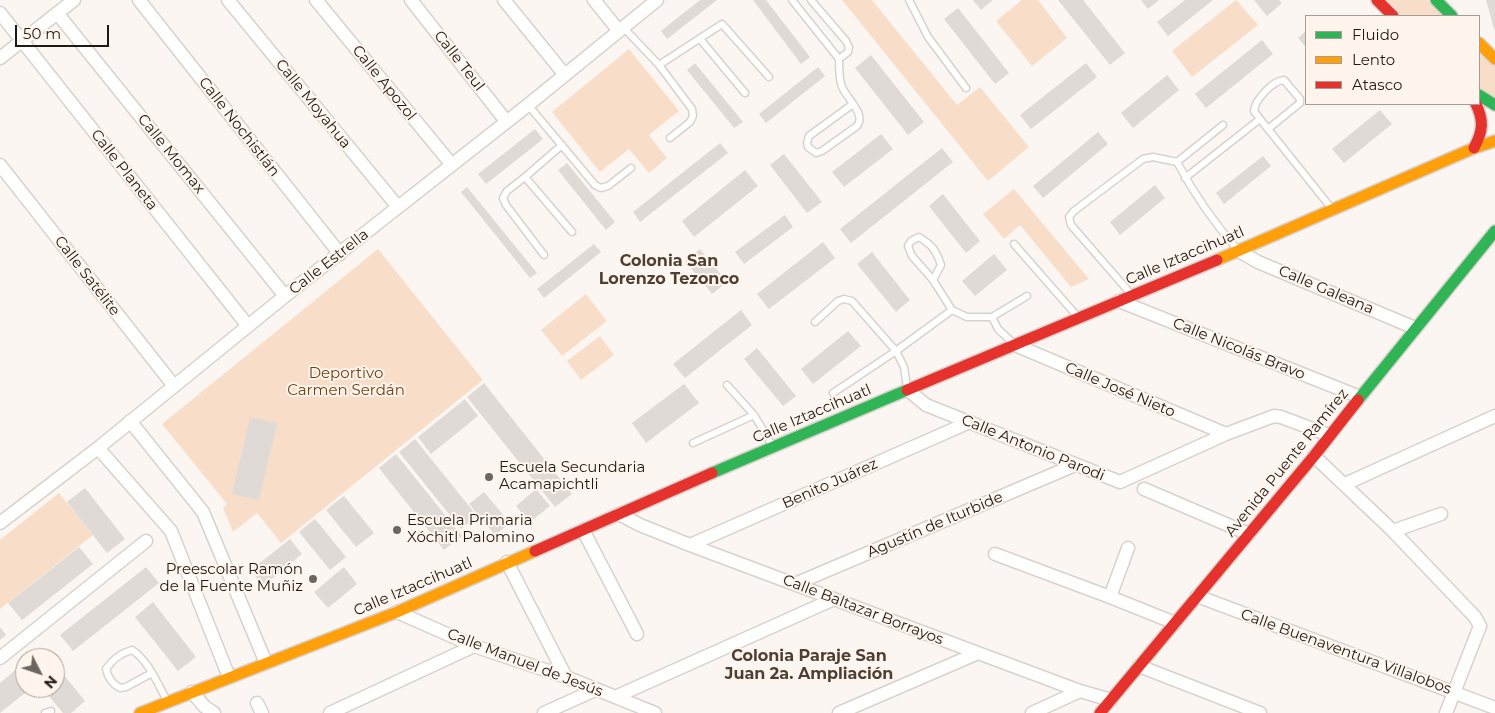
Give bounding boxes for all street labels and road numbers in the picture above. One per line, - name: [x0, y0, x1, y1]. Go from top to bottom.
- street label: Calle Teul: [430, 27, 488, 95]
- street label: Calle Apozol: [348, 42, 420, 124]
- street label: Calle Moyahua: [271, 56, 355, 152]
- street label: Calle Nochistlán: [195, 74, 283, 180]
- street label: Calle Momax: [134, 111, 208, 197]
- street label: Calle Planeta: [87, 126, 161, 214]
- street label: Calle Iztaccihuatl: [1123, 223, 1247, 289]
- street label: Calle Estrella: [286, 225, 372, 299]
- street label: Calle Satélite: [50, 233, 124, 319]
- street label: Calle Galeana: [1276, 262, 1376, 318]
- street label: Calle Nicolás Bravo: [1170, 314, 1308, 384]
- street label: Calle José Nieto: [1062, 359, 1178, 421]
- street label: Calle Iztaccihuatl: [750, 381, 874, 447]
- street label: Avenida Puente Ramírez: [1222, 385, 1352, 541]
- street label: Calle Antonio Parodi: [959, 411, 1107, 485]
- street label: Benito Juárez: [780, 455, 880, 513]
- street label: Agustín de Iturbide: [864, 488, 1006, 562]
- street label: Calle Iztaccihuatl: [351, 554, 475, 620]
- street label: Calle Baltazar Borrayos: [780, 571, 946, 649]
- street label: Calle Buenaventura Villalobos: [1238, 605, 1454, 699]
- street label: Calle Manuel de Jesús: [445, 625, 605, 701]

